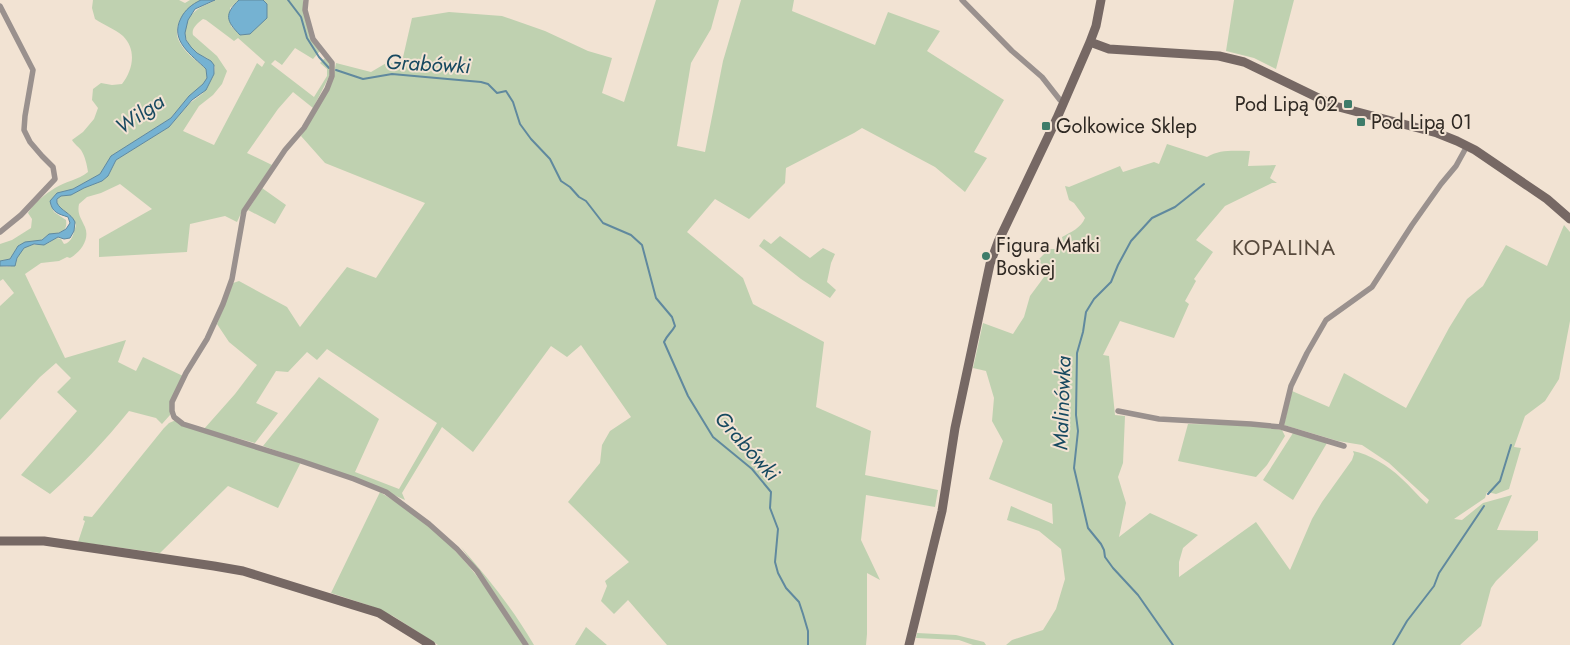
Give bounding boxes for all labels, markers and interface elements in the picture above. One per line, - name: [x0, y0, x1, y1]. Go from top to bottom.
- water label: Grabówki: [385, 47, 472, 81]
- water label: Wilga: [109, 86, 171, 141]
- place label: Pod Lipą 02: [1235, 90, 1338, 119]
- marker: Pod Lipą 02: [1342, 98, 1354, 110]
- place label: Pod Lipą 01: [1371, 108, 1472, 137]
- place label: Golkowice Sklep: [1056, 112, 1197, 141]
- marker: Pod Lipą 01: [1355, 116, 1367, 128]
- marker: Golkowice Sklep: [1040, 120, 1052, 132]
- place label: Figura Matki Boskiej: [996, 231, 1100, 283]
- district label: KOPALINA: [1232, 233, 1336, 263]
- marker: Figura Matki Boskiej: [980, 250, 992, 262]
- water label: Malinówka: [1045, 355, 1079, 451]
- water label: Grabówki: [707, 404, 787, 488]

